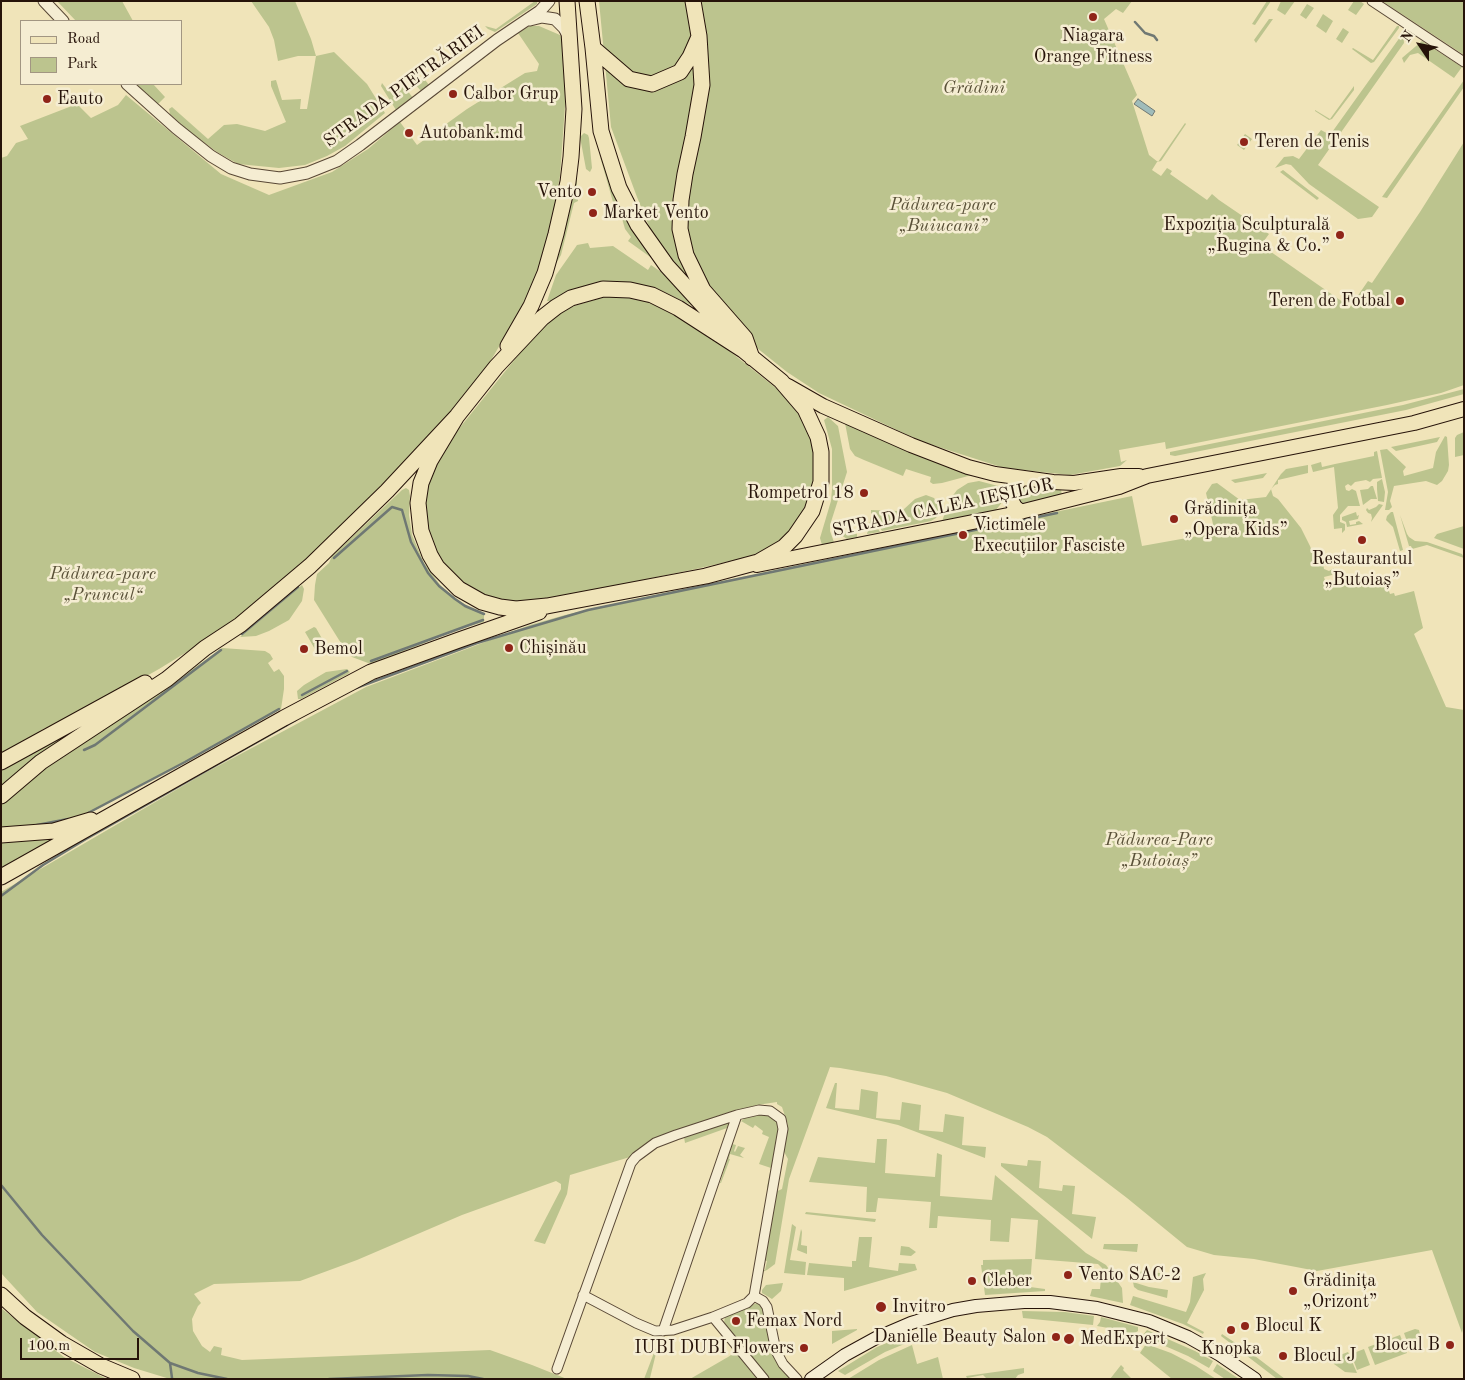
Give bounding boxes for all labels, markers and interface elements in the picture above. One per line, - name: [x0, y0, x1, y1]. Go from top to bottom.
- marker: Niagara Orange Fitness: [1087, 11, 1099, 23]
- legend: [20, 20, 182, 85]
- north arrow: [1395, 20, 1445, 70]
- street label: STRADA PIETRĂRIEI: [320, 22, 488, 152]
- place label: Niagara Orange Fitness: [1034, 25, 1152, 68]
- text: N: [1399, 28, 1416, 45]
- text: Road: [67, 32, 100, 47]
- text: Park: [67, 57, 98, 72]
- park label: Grădini: [943, 77, 1005, 99]
- place label: Calbor Grup: [463, 83, 559, 105]
- place label: Eauto: [57, 88, 103, 110]
- marker: Calbor Grup: [447, 88, 459, 100]
- marker: Eauto: [41, 93, 53, 105]
- place label: Autobank.md: [419, 122, 524, 144]
- marker: Autobank.md: [403, 127, 415, 139]
- place label: Teren de Tenis: [1254, 131, 1369, 153]
- marker: Teren de Tenis: [1238, 136, 1250, 148]
- place label: Vento: [537, 181, 582, 203]
- marker: Vento: [586, 186, 598, 198]
- park label: Pădurea-parc „Buiucani”: [890, 194, 996, 236]
- place label: Market Vento: [603, 202, 709, 224]
- marker: Market Vento: [587, 207, 599, 219]
- place label: Expoziția Sculpturală „Rugina & Co.”: [1163, 214, 1330, 256]
- marker: Expoziția Sculpturală „Rugina & Co.”: [1334, 229, 1346, 241]
- place label: Teren de Fotbal: [1268, 290, 1390, 312]
- marker: Teren de Fotbal: [1394, 295, 1406, 307]
- street label: STRADA CALEA IEȘILOR: [830, 474, 1056, 542]
- place label: Rompetrol 18: [747, 482, 854, 504]
- marker: Rompetrol 18: [858, 487, 870, 499]
- place label: Grădinița „Opera Kids”: [1184, 498, 1288, 540]
- marker: Grădinița „Opera Kids”: [1168, 513, 1180, 525]
- place label: Victimele Execuțiilor Fasciste: [973, 514, 1125, 556]
- marker: Victimele Execuțiilor Fasciste: [957, 529, 969, 541]
- marker: Restaurantul „Butoiaș”: [1356, 534, 1368, 546]
- place label: Restaurantul „Butoiaș”: [1312, 548, 1412, 590]
- park label: Pădurea-parc „Pruncul“: [50, 563, 156, 606]
- place label: Chișinău: [519, 637, 587, 659]
- place label: Bemol: [314, 638, 363, 660]
- marker: Chișinău: [503, 642, 515, 654]
- marker: Bemol: [298, 643, 310, 655]
- park label: Pădurea-Parc „Butoiaș”: [1105, 829, 1213, 872]
- place label: Vento SAC-2: [1078, 1264, 1181, 1286]
- marker: Vento SAC-2: [1062, 1269, 1074, 1281]
- place label: Cleber: [982, 1270, 1032, 1292]
- place label: Grădinița „Orizont”: [1303, 1270, 1377, 1312]
- marker: Cleber: [966, 1275, 978, 1287]
- marker: Grădinița „Orizont”: [1287, 1285, 1299, 1297]
- place label: Invitro: [892, 1296, 946, 1318]
- marker: Invitro: [874, 1300, 888, 1314]
- place label: Femax Nord: [746, 1310, 842, 1332]
- marker: Femax Nord: [730, 1315, 742, 1327]
- place label: Blocul K: [1255, 1315, 1322, 1337]
- marker: Blocul K: [1239, 1320, 1251, 1332]
- marker: Knopka: [1225, 1324, 1237, 1336]
- place label: Danielle Beauty Salon: [874, 1326, 1046, 1348]
- scale bar: [22, 1328, 141, 1360]
- place label: MedExpert: [1080, 1328, 1166, 1350]
- marker: Danielle Beauty Salon: [1050, 1331, 1062, 1343]
- marker: MedExpert: [1062, 1332, 1076, 1346]
- place label: Blocul B: [1374, 1334, 1440, 1356]
- place label: IUBI DUBI Flowers: [634, 1337, 794, 1359]
- place label: Knopka: [1201, 1338, 1261, 1360]
- text: 100 m: [28, 1339, 70, 1354]
- marker: Blocul B: [1444, 1339, 1456, 1351]
- marker: IUBI DUBI Flowers: [798, 1342, 810, 1354]
- place label: Blocul J: [1293, 1345, 1356, 1367]
- marker: Blocul J: [1277, 1350, 1289, 1362]

